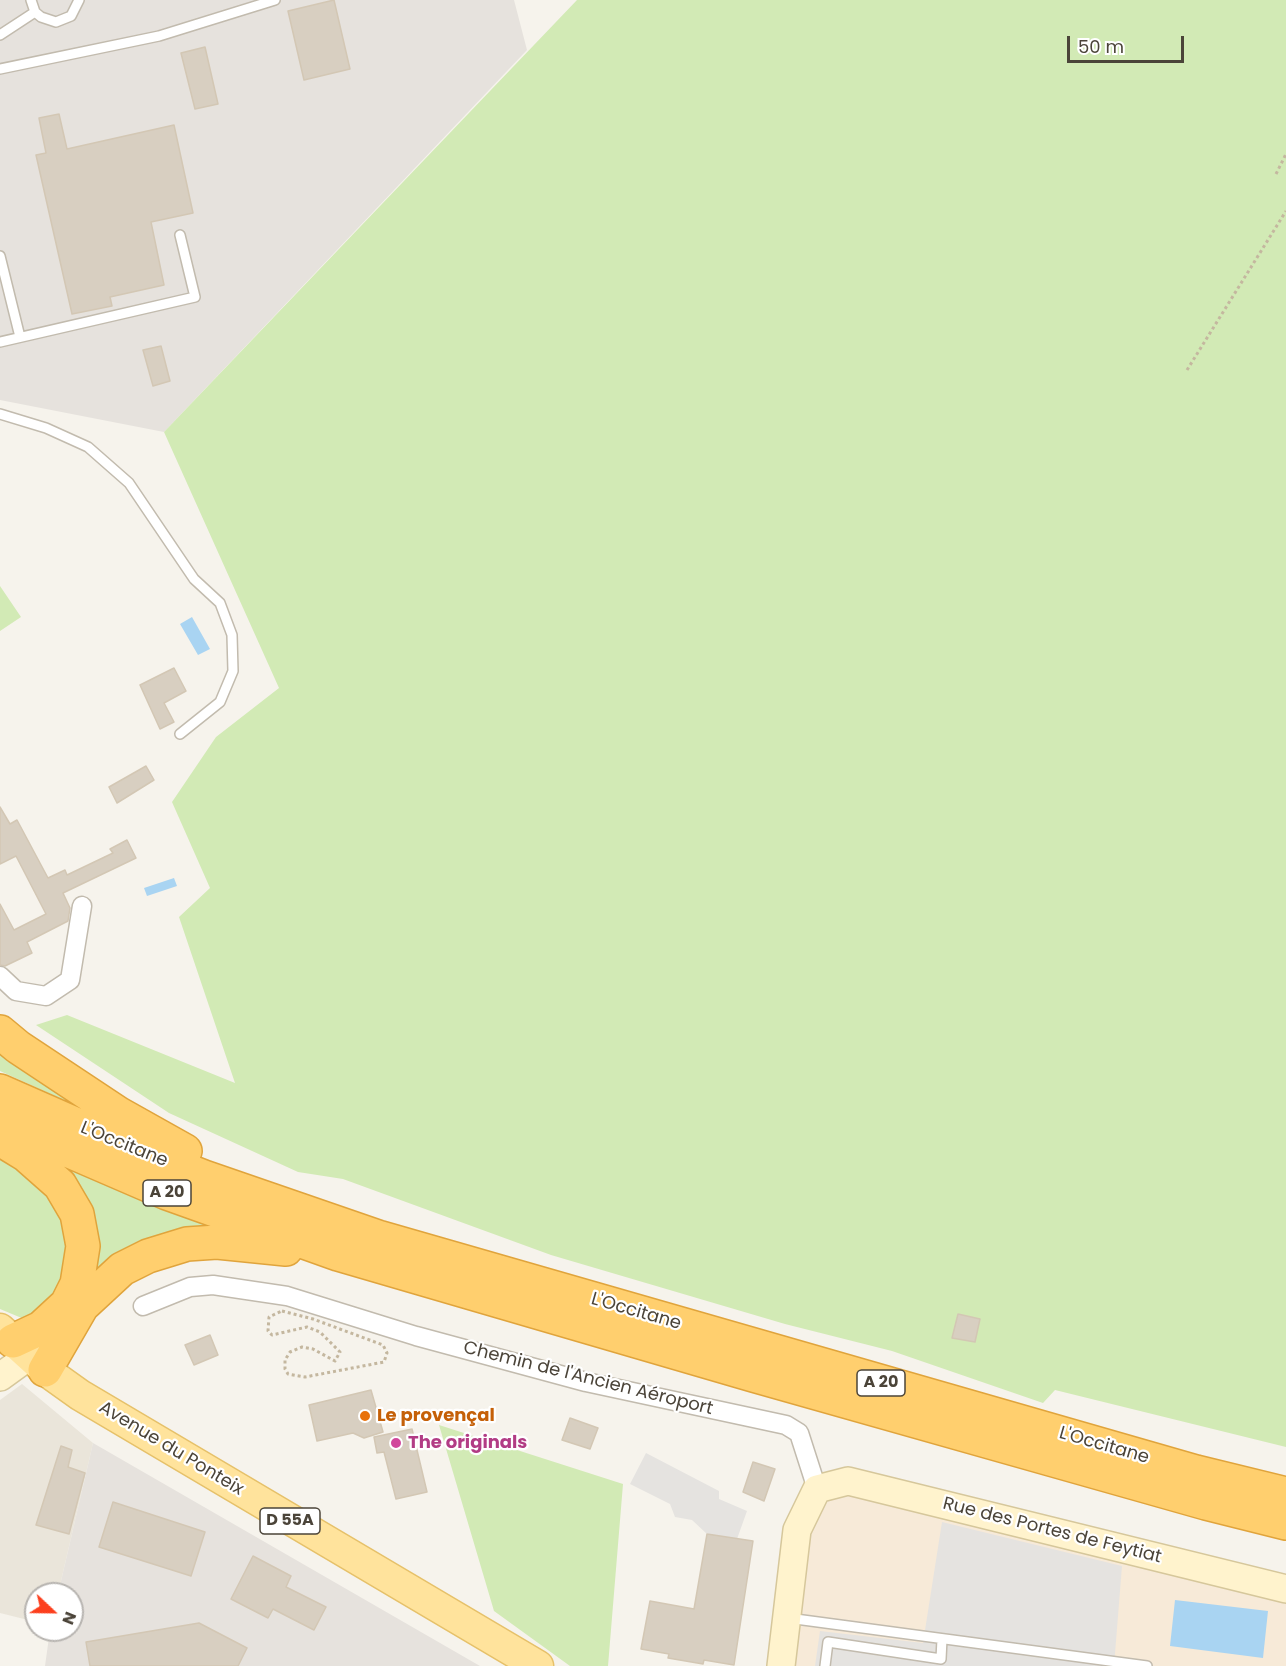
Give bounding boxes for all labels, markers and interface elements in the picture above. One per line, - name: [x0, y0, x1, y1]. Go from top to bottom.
- scale bar: [1070, 24, 1187, 62]
- text: 50 m: [1078, 34, 1124, 59]
- street label: L'Occitane: [77, 1118, 171, 1172]
- road number: A 20: [143, 1180, 191, 1206]
- street label: L'Occitane: [589, 1289, 683, 1335]
- street label: Chemin de l'Ancien Aéroport: [461, 1338, 715, 1420]
- road number: A 20: [857, 1370, 905, 1396]
- street label: Avenue du Ponteix: [95, 1397, 247, 1501]
- place label: Le provençal: [377, 1405, 495, 1427]
- marker: Le provençal: [358, 1409, 372, 1423]
- street label: L'Occitane: [1057, 1423, 1151, 1469]
- place label: The originals: [408, 1432, 527, 1454]
- marker: The originals: [389, 1436, 403, 1450]
- street label: Rue des Portes de Feytiat: [940, 1493, 1164, 1569]
- road number: D 55A: [260, 1508, 320, 1534]
- north arrow: [24, 1582, 84, 1642]
- text: N: [56, 1608, 82, 1628]

